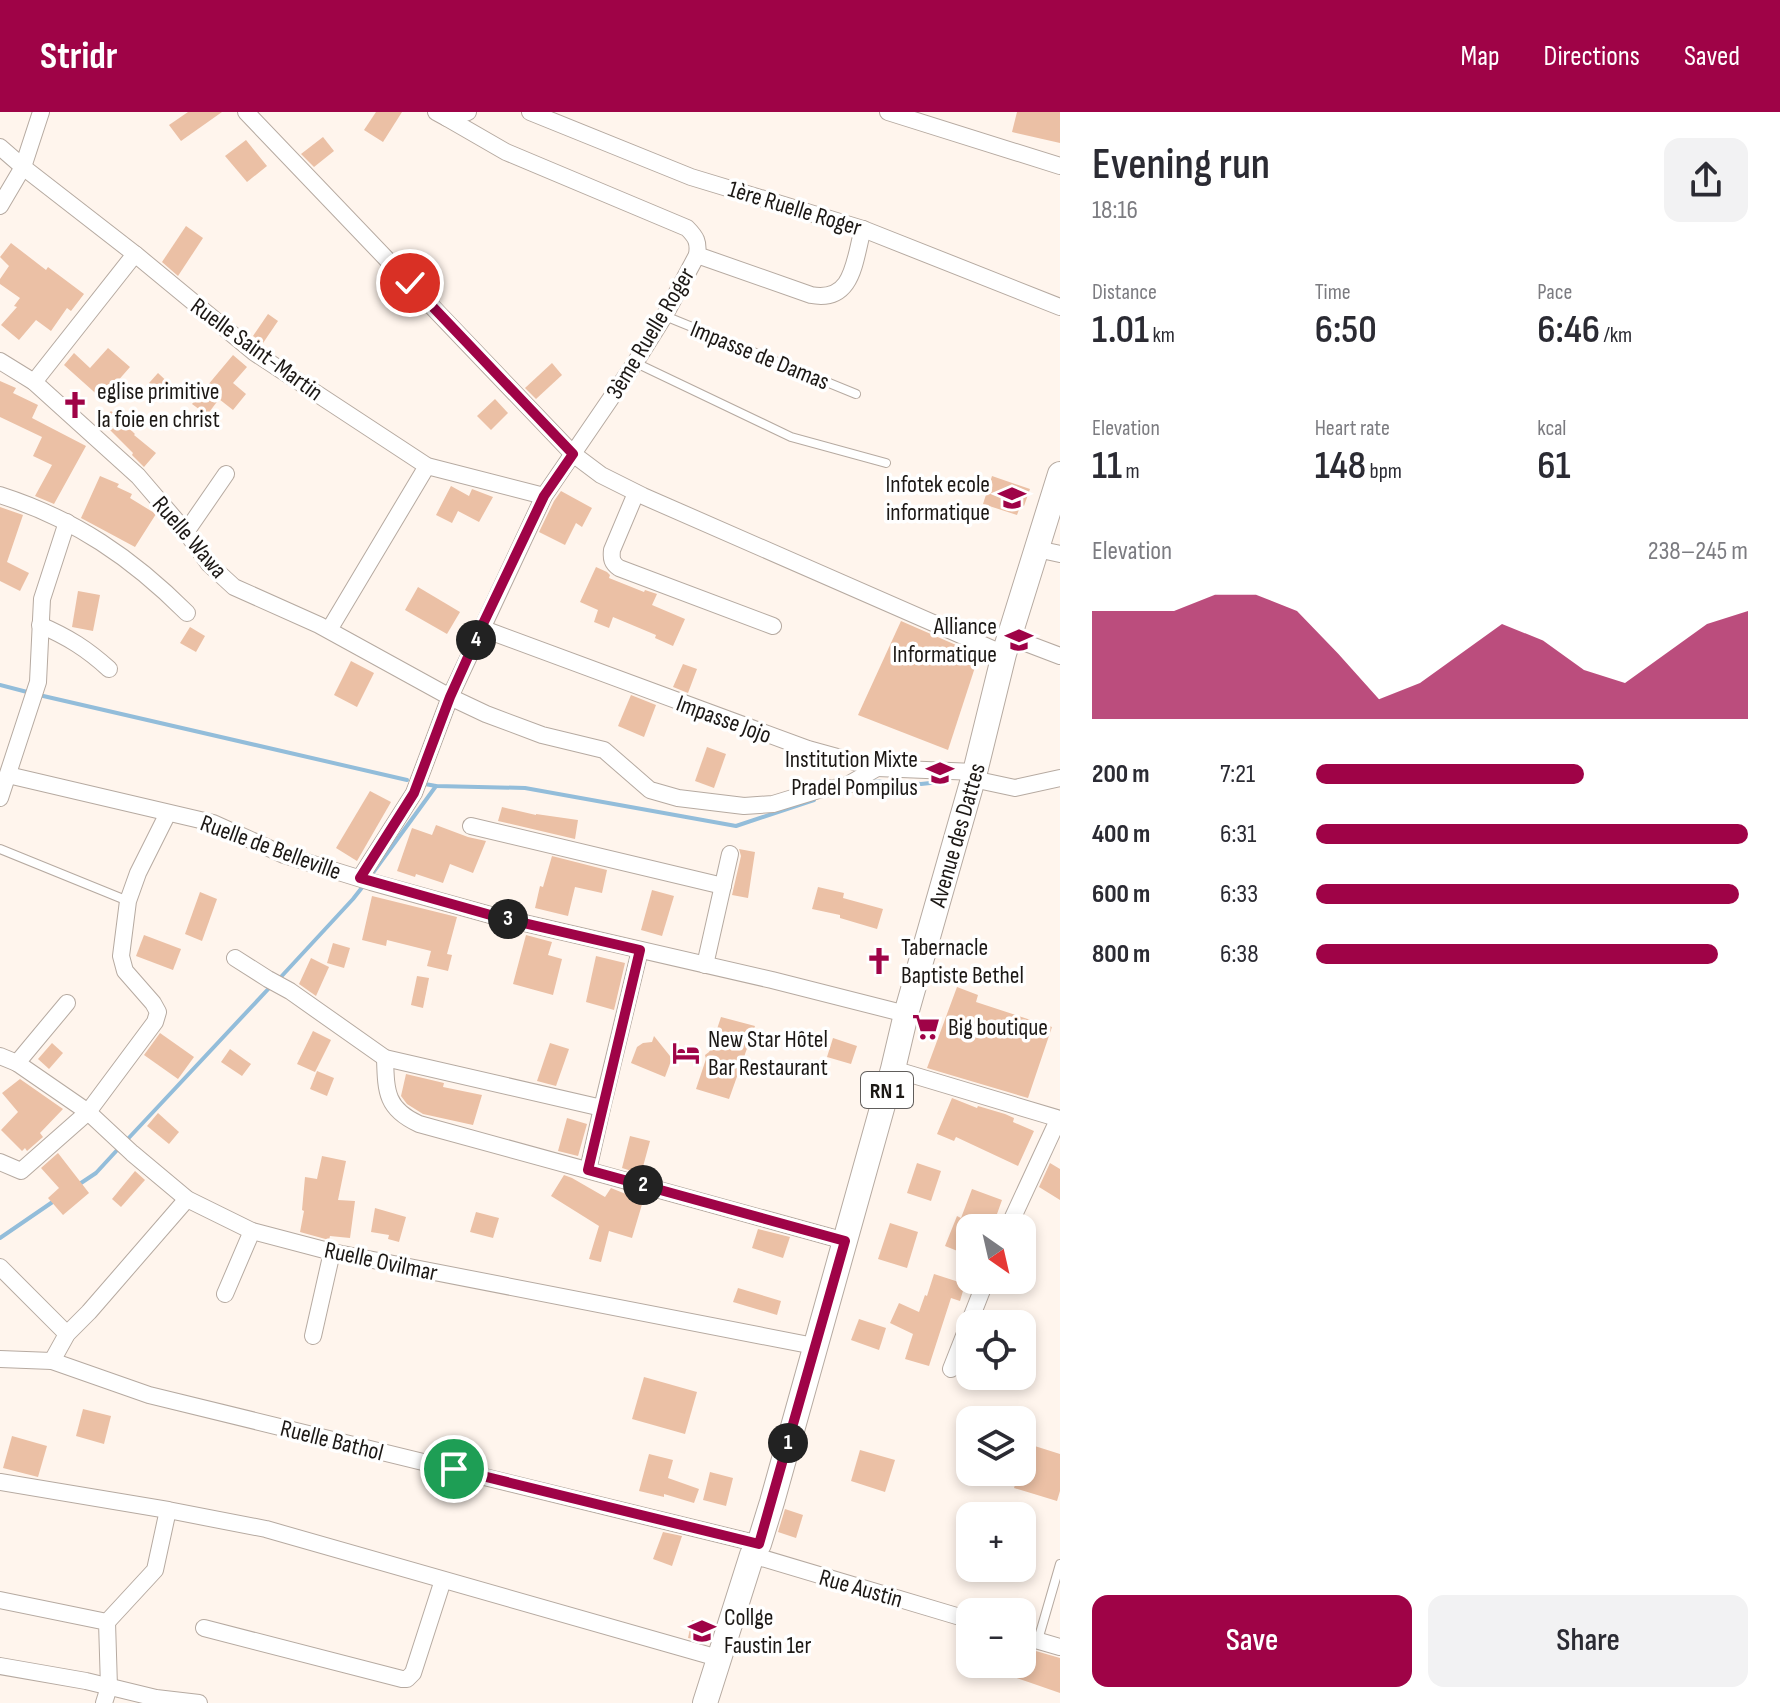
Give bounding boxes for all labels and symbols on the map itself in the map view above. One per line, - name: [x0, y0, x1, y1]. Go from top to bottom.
- street label: 1ère Ruelle Roger: [725, 174, 865, 243]
- pin: [376, 249, 444, 317]
- street label: 3ème Ruelle Roger: [600, 262, 701, 404]
- street label: Ruelle Saint-Martin: [185, 292, 329, 407]
- street label: Impasse de Damas: [686, 314, 834, 397]
- place label: eglise primitive la foie en christ: [97, 377, 220, 434]
- church icon: eglise primitive la foie en christ: [60, 390, 90, 420]
- place label: Infotek ecole informatique: [886, 470, 990, 527]
- school or university icon: Infotek ecole informatique: [997, 483, 1027, 513]
- street label: Ruelle Wawa: [146, 490, 233, 584]
- place label: Alliance Informatique: [893, 612, 997, 669]
- pin: 4: [456, 620, 496, 660]
- school or university icon: Alliance Informatique: [1004, 625, 1034, 655]
- street label: Impasse Jojo: [672, 689, 775, 750]
- place label: Institution Mixte Pradel Pompilus: [785, 745, 918, 802]
- school or university icon: Institution Mixte Pradel Pompilus: [925, 758, 955, 788]
- street label: Avenue des Dattes: [923, 760, 992, 911]
- street label: Ruelle de Belleville: [196, 809, 345, 886]
- pin: 3: [488, 899, 528, 939]
- place label: Tabernacle Baptiste Bethel: [901, 933, 1024, 990]
- church icon: Tabernacle Baptiste Bethel: [864, 946, 894, 976]
- supermarket icon: Big boutique: [911, 1012, 941, 1042]
- place label: Big boutique: [948, 1013, 1048, 1042]
- place label: New Star Hôtel Bar Restaurant: [708, 1025, 828, 1082]
- hotel icon: New Star Hôtel Bar Restaurant: [671, 1038, 701, 1068]
- road number: RN 1: [861, 1072, 913, 1108]
- pin: 2: [623, 1165, 663, 1205]
- north arrow: [956, 1214, 1036, 1294]
- street label: Ruelle Ovilmar: [322, 1235, 440, 1288]
- street label: Ruelle Bathol: [277, 1414, 386, 1467]
- pin: 1: [768, 1423, 808, 1463]
- pin: [420, 1435, 488, 1503]
- street label: Rue Austin: [816, 1563, 906, 1614]
- place label: Collge Faustin 1er: [724, 1603, 811, 1660]
- school or university icon: Collge Faustin 1er: [687, 1616, 717, 1646]

